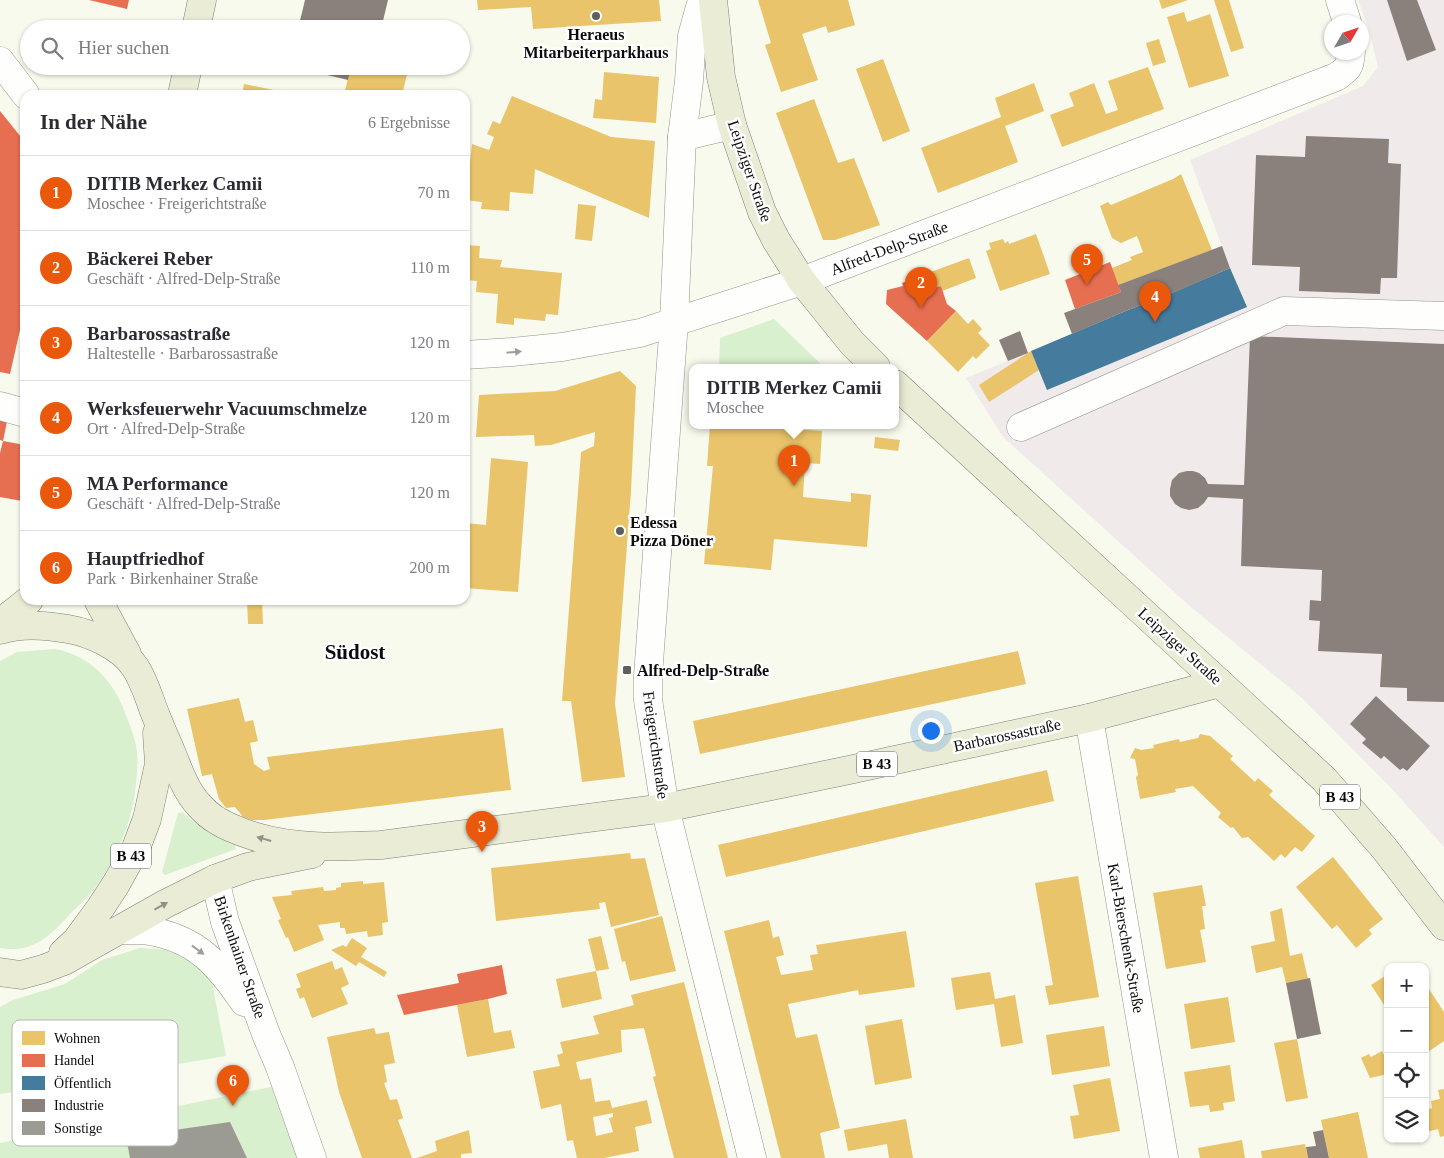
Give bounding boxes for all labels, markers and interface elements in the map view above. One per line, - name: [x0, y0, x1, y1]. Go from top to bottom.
- marker: Heraeus Mitarbeiterparkhaus: [590, 10, 602, 22]
- north arrow: [1324, 15, 1369, 60]
- search box: [20, 20, 470, 75]
- place label: Heraeus Mitarbeiterparkhaus: [524, 26, 668, 62]
- icon: search: [38, 34, 66, 62]
- text: Hier suchen: [78, 37, 169, 58]
- text: In der Nähe: [40, 110, 147, 134]
- text: 6 Ergebnisse: [368, 114, 450, 131]
- street label: Leipziger Straße: [724, 118, 775, 224]
- text: DITIB Merkez Camii: [87, 173, 262, 194]
- text: 1: [52, 184, 60, 201]
- text: 70 m: [418, 184, 450, 201]
- text: Moschee · Freigerichtstraße: [87, 195, 266, 212]
- street label: Alfred-Delp-Straße: [828, 218, 950, 279]
- pin: 5: [1071, 244, 1103, 285]
- text: Bäckerei Reber: [87, 248, 213, 269]
- text: 2: [52, 259, 60, 276]
- text: 110 m: [410, 259, 450, 276]
- pin: 2: [905, 267, 937, 308]
- text: Geschäft · Alfred-Delp-Straße: [87, 270, 281, 287]
- pin: 4: [1139, 281, 1171, 322]
- text: Barbarossastraße: [87, 323, 230, 344]
- text: 3: [52, 334, 60, 351]
- text: 120 m: [410, 334, 450, 351]
- text: Haltestelle · Barbarossastraße: [87, 345, 278, 362]
- one-way arrow: [506, 348, 522, 356]
- popup: [689, 364, 899, 429]
- text: DITIB Merkez Camii: [706, 377, 882, 398]
- text: Werksfeuerwehr Vacuumschmelze: [87, 398, 367, 419]
- text: Moschee: [706, 399, 764, 416]
- text: 4: [52, 409, 60, 426]
- text: 120 m: [410, 409, 450, 426]
- text: Ort · Alfred-Delp-Straße: [87, 420, 245, 437]
- pin: 1: [778, 445, 810, 486]
- text: MA Performance: [87, 473, 228, 494]
- text: 5: [52, 484, 60, 501]
- text: 120 m: [410, 484, 450, 501]
- text: Geschäft · Alfred-Delp-Straße: [87, 495, 281, 512]
- place label: Edessa Pizza Döner: [630, 514, 713, 549]
- marker: Edessa Pizza Döner: [614, 525, 626, 537]
- text: Hauptfriedhof: [87, 548, 204, 569]
- text: 6: [52, 559, 60, 576]
- text: 200 m: [410, 559, 450, 576]
- text: Park · Birkenhainer Straße: [87, 570, 258, 587]
- street label: Leipziger Straße: [1134, 604, 1225, 689]
- district label: Südost: [325, 640, 385, 664]
- place label: Alfred-Delp-Straße: [637, 662, 769, 680]
- marker: Alfred-Delp-Straße: [621, 664, 633, 676]
- street label: Freigerichtstraße: [639, 690, 672, 800]
- street label: Barbarossastraße: [952, 715, 1062, 755]
- your location: [918, 718, 944, 744]
- road number: B 43: [857, 752, 897, 776]
- road number: B 43: [1320, 784, 1360, 810]
- pin: 3: [466, 811, 498, 852]
- one-way arrow: [257, 835, 272, 843]
- road number: B 43: [111, 844, 151, 868]
- street label: Karl-Bierschenk-Straße: [1104, 862, 1148, 1014]
- street label: Birkenhainer Straße: [211, 894, 269, 1020]
- one-way arrow: [155, 902, 168, 911]
- one-way arrow: [191, 945, 204, 956]
- map controls: [1384, 963, 1429, 1143]
- button: +: [1384, 963, 1429, 1008]
- button: −: [1384, 1008, 1429, 1053]
- legend: [12, 1020, 178, 1146]
- text: Wohnen: [54, 1031, 100, 1046]
- text: Handel: [54, 1053, 95, 1068]
- button: locate: [1384, 1053, 1429, 1098]
- pin: 6: [217, 1065, 249, 1106]
- text: Öffentlich: [54, 1075, 111, 1091]
- text: Industrie: [54, 1098, 104, 1113]
- button: layers: [1384, 1098, 1429, 1143]
- text: Sonstige: [54, 1121, 102, 1136]

